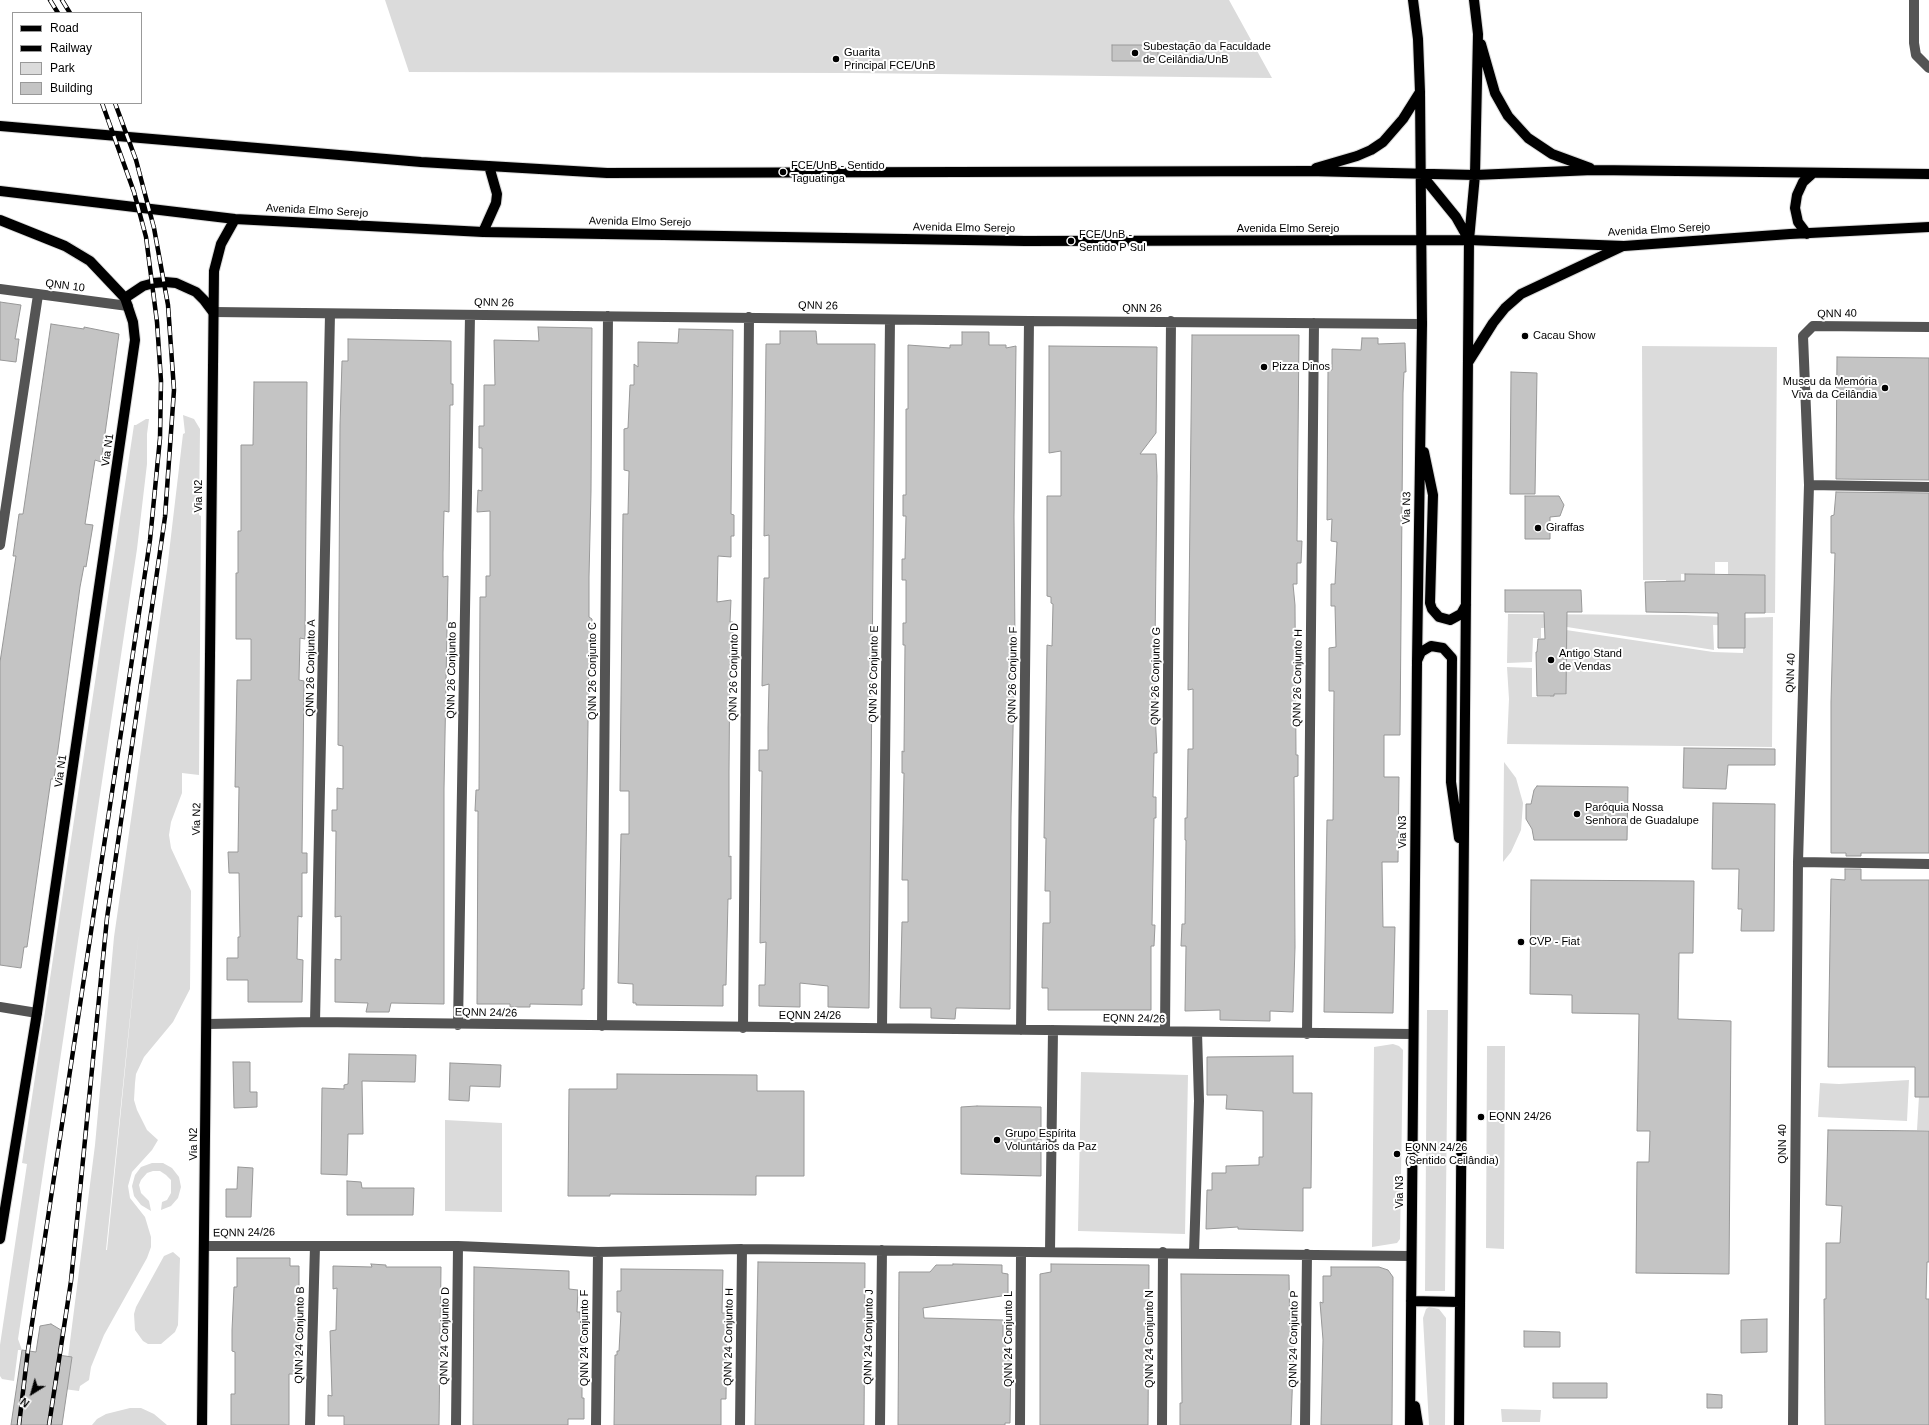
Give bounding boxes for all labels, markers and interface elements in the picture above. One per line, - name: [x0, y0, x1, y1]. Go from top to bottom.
- legend: [12, 12, 142, 104]
- text: Road: [50, 21, 79, 35]
- place label: Subestação da Faculdade de Ceilândia/UnB: [1143, 40, 1271, 66]
- text: Railway: [50, 41, 92, 55]
- place label: Guarita Principal FCE/UnB: [844, 46, 936, 72]
- marker: Subestação da Faculdade de Ceilândia/UnB: [1130, 48, 1140, 58]
- marker: Guarita Principal FCE/UnB: [831, 54, 841, 64]
- text: Park: [50, 61, 75, 75]
- text: Building: [50, 81, 93, 95]
- place label: FCE/UnB - Sentido Taguatinga: [791, 159, 885, 185]
- marker: FCE/UnB - Sentido Taguatinga: [778, 167, 788, 177]
- street label: Avenida Elmo Serejo: [265, 202, 369, 220]
- street label: Avenida Elmo Serejo: [589, 215, 691, 229]
- street label: Avenida Elmo Serejo: [913, 221, 1015, 235]
- street label: Avenida Elmo Serejo: [1607, 221, 1711, 239]
- street label: Avenida Elmo Serejo: [1237, 222, 1339, 236]
- place label: FCE/UnB - Sentido P Sul: [1079, 228, 1146, 254]
- marker: FCE/UnB - Sentido P Sul: [1066, 236, 1076, 246]
- street label: QNN 10: [44, 277, 86, 295]
- street label: QNN 26: [474, 296, 514, 310]
- street label: QNN 26: [798, 299, 838, 313]
- street label: QNN 26: [1122, 302, 1162, 316]
- street label: QNN 40: [1817, 307, 1857, 321]
- place label: Cacau Show: [1533, 329, 1595, 343]
- marker: Cacau Show: [1520, 331, 1530, 341]
- place label: Pizza Dinos: [1272, 360, 1330, 374]
- marker: Pizza Dinos: [1259, 362, 1269, 372]
- place label: Museu da Memória Viva da Ceilândia: [1783, 375, 1877, 401]
- marker: Museu da Memória Viva da Ceilândia: [1880, 383, 1890, 393]
- street label: Via N1: [99, 433, 117, 467]
- street label: Via N2: [192, 480, 206, 512]
- street label: Via N3: [1400, 491, 1414, 525]
- place label: Giraffas: [1546, 521, 1584, 535]
- marker: Giraffas: [1533, 523, 1543, 533]
- street label: QNN 26 Conjunto A: [304, 619, 318, 717]
- street label: QNN 26 Conjunto B: [445, 621, 459, 719]
- street label: QNN 26 Conjunto C: [586, 622, 600, 720]
- street label: QNN 26 Conjunto D: [727, 623, 741, 721]
- street label: QNN 26 Conjunto E: [867, 625, 881, 723]
- street label: QNN 26 Conjunto F: [1006, 627, 1020, 723]
- street label: QNN 26 Conjunto G: [1149, 627, 1163, 725]
- street label: QNN 26 Conjunto H: [1291, 629, 1305, 727]
- place label: Antigo Stand de Vendas: [1559, 647, 1622, 673]
- street label: QNN 40: [1784, 653, 1798, 693]
- marker: Antigo Stand de Vendas: [1546, 655, 1556, 665]
- street label: Via N1: [52, 754, 70, 788]
- place label: Paróquia Nossa Senhora de Guadalupe: [1585, 801, 1699, 827]
- street label: Via N2: [190, 802, 204, 836]
- marker: Paróquia Nossa Senhora de Guadalupe: [1572, 809, 1582, 819]
- street label: Via N3: [1396, 816, 1410, 848]
- place label: CVP - Fiat: [1529, 935, 1580, 949]
- marker: CVP - Fiat: [1516, 937, 1526, 947]
- street label: EQNN 24/26: [455, 1006, 517, 1020]
- street label: EQNN 24/26: [779, 1009, 841, 1023]
- street label: EQNN 24/26: [1103, 1012, 1165, 1026]
- place label: EQNN 24/26: [1489, 1110, 1551, 1124]
- marker: EQNN 24/26: [1476, 1112, 1486, 1122]
- street label: QNN 40: [1776, 1124, 1790, 1164]
- place label: Grupo Espírita Voluntários da Paz: [1005, 1127, 1097, 1153]
- street label: Via N2: [187, 1128, 201, 1160]
- marker: Grupo Espírita Voluntários da Paz: [992, 1135, 1002, 1145]
- place label: EQNN 24/26 (Sentido Ceilândia): [1405, 1141, 1499, 1167]
- marker: EQNN 24/26 (Sentido Ceilândia): [1392, 1149, 1402, 1159]
- street label: Via N3: [1393, 1176, 1407, 1208]
- street label: EQNN 24/26: [213, 1226, 275, 1240]
- street label: QNN 24 Conjunto B: [293, 1286, 307, 1384]
- street label: QNN 24 Conjunto D: [438, 1287, 452, 1385]
- street label: QNN 24 Conjunto H: [722, 1288, 736, 1386]
- street label: QNN 24 Conjunto J: [862, 1289, 876, 1385]
- street label: QNN 24 Conjunto F: [578, 1290, 592, 1386]
- street label: QNN 24 Conjunto N: [1143, 1290, 1157, 1388]
- street label: QNN 24 Conjunto P: [1287, 1290, 1301, 1388]
- street label: QNN 24 Conjunto L: [1002, 1291, 1016, 1387]
- north arrow: [12, 1373, 52, 1413]
- text: N: [18, 1395, 32, 1410]

